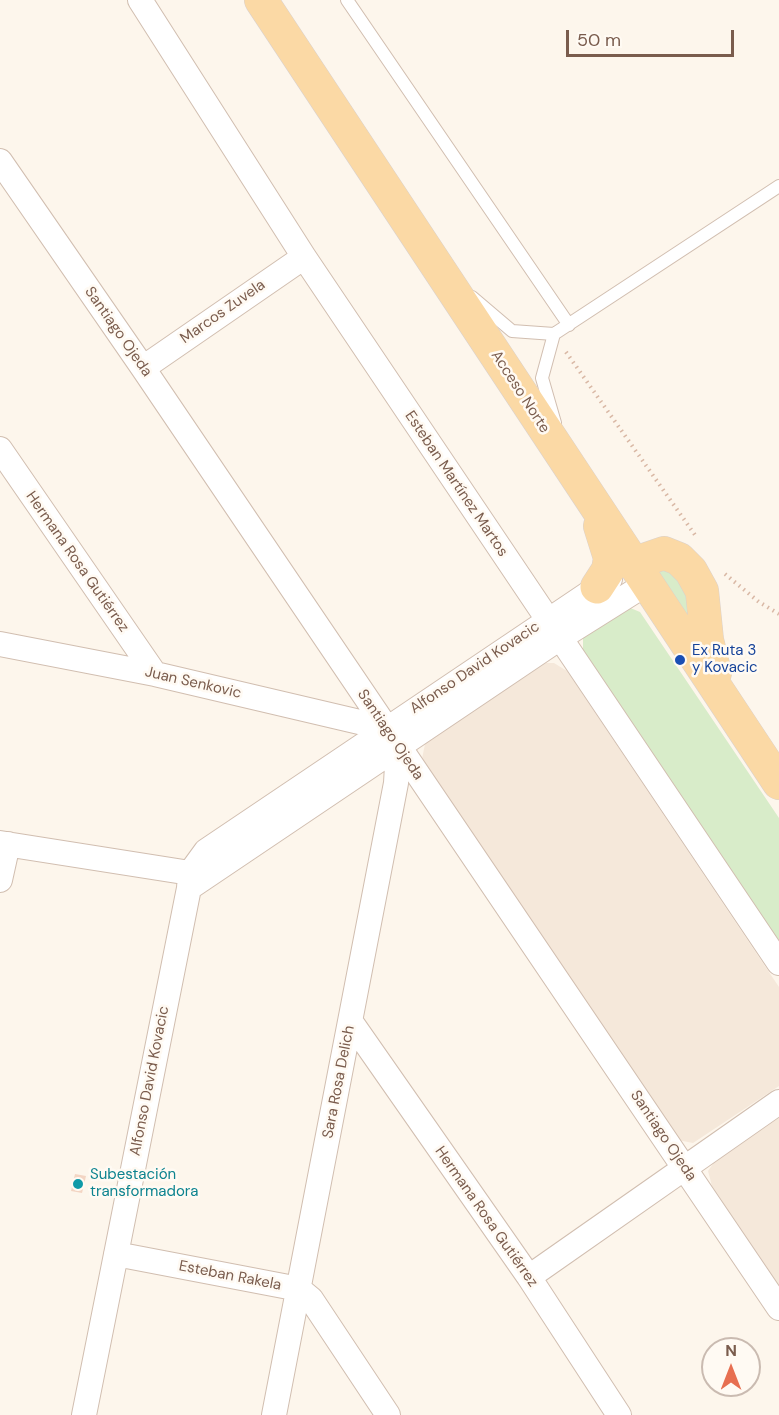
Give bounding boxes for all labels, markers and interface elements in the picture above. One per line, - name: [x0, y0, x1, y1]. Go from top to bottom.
- scale bar: [569, 18, 737, 56]
- text: 50 m: [577, 28, 621, 52]
- street label: Marcos Zuvela: [177, 276, 269, 348]
- street label: Santiago Ojeda: [80, 284, 156, 380]
- street label: Acceso Norte: [487, 347, 553, 437]
- street label: Esteban Martínez Martos: [400, 408, 512, 560]
- street label: Hermana Rosa Gutiérrez: [22, 488, 132, 636]
- street label: Alfonso David Kovacic: [407, 618, 543, 718]
- place label: Ex Ruta 3 y Kovacic: [692, 642, 758, 677]
- marker: Ex Ruta 3 y Kovacic: [673, 653, 687, 667]
- street label: Juan Senkovic: [143, 663, 243, 703]
- street label: Santiago Ojeda: [353, 686, 427, 784]
- street label: Alfonso David Kovacic: [127, 1005, 173, 1157]
- street label: Sara Rosa Delich: [319, 1024, 359, 1140]
- street label: Santiago Ojeda: [626, 1087, 700, 1185]
- street label: Hermana Rosa Gutiérrez: [431, 1143, 541, 1291]
- place label: Subestación transformadora: [90, 1166, 199, 1201]
- marker: Subestación transformadora: [71, 1177, 85, 1191]
- street label: Esteban Rakela: [177, 1257, 283, 1295]
- north arrow: [701, 1337, 761, 1397]
- text: N: [725, 1340, 737, 1361]

